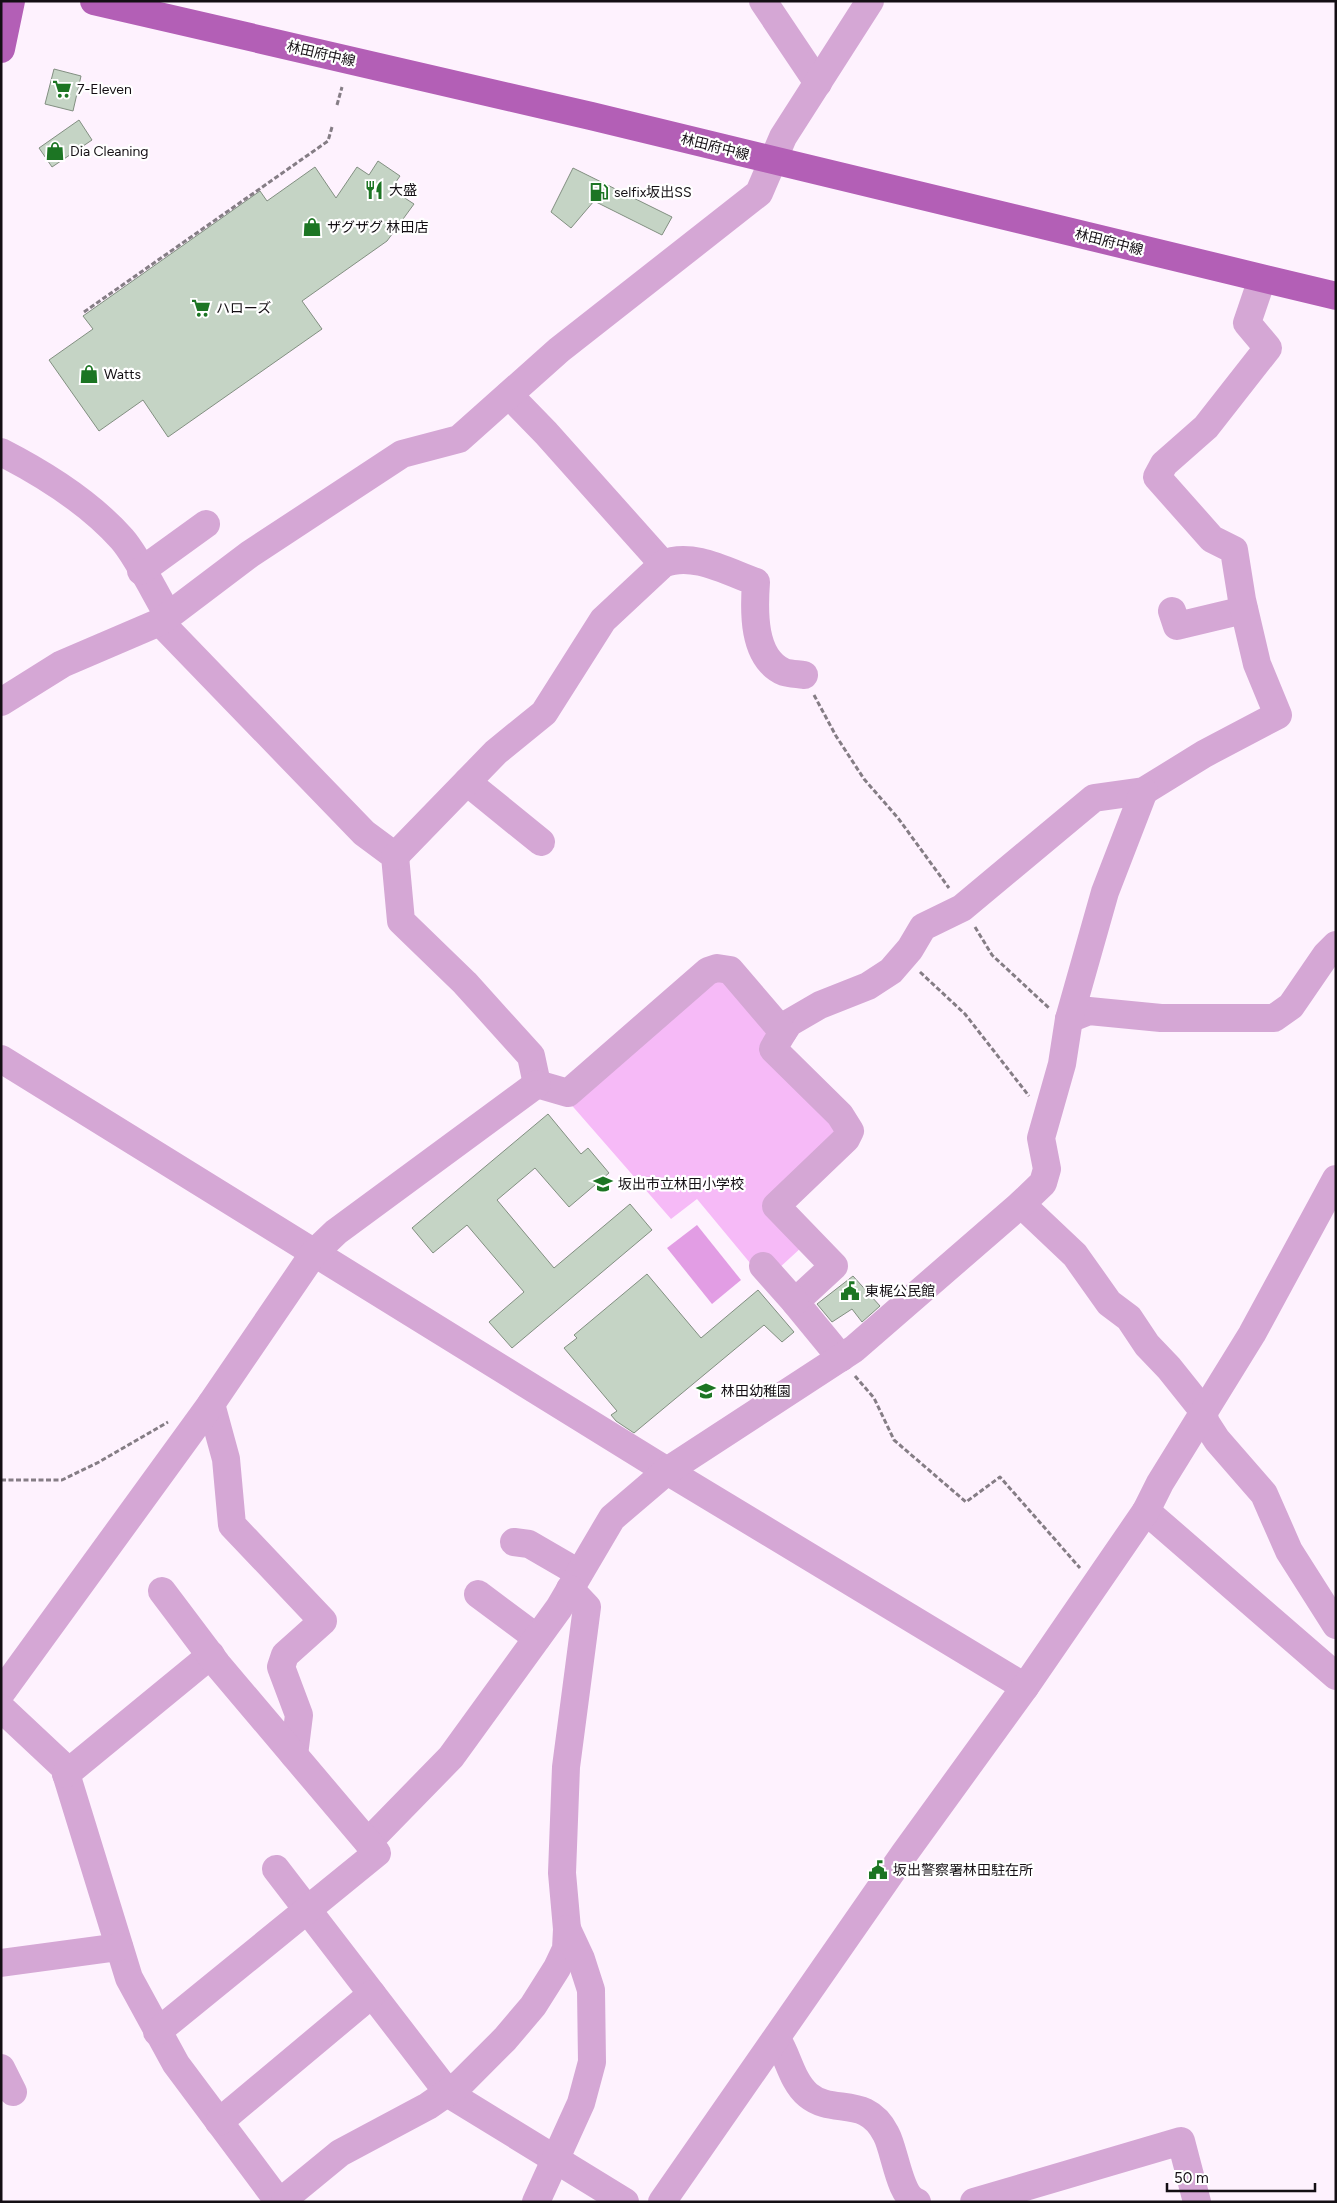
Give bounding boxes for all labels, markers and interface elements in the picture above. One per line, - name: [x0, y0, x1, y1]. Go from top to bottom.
- street label: 林田府中線: [285, 38, 357, 70]
- supermarket icon: 7-Eleven: [51, 78, 73, 100]
- place label: 7-Eleven: [77, 81, 132, 98]
- street label: 林田府中線: [679, 130, 751, 164]
- shop icon: Dia Cleaning: [44, 140, 66, 162]
- place label: Dia Cleaning: [70, 143, 149, 160]
- restaurant icon: 大盛: [363, 179, 385, 201]
- fuel station icon: selfix坂出SS: [588, 181, 610, 203]
- place label: 大盛: [389, 182, 417, 199]
- place label: selfix坂出SS: [614, 184, 692, 201]
- shop icon: ザグザグ 林田店: [301, 216, 323, 238]
- place label: ザグザグ 林田店: [327, 219, 428, 236]
- street label: 林田府中線: [1073, 225, 1145, 259]
- supermarket icon: ハローズ: [190, 297, 212, 319]
- place label: ハローズ: [216, 300, 271, 317]
- shop icon: Watts: [78, 363, 100, 385]
- place label: Watts: [104, 366, 141, 383]
- school or university icon: 坂出市立林田小学校: [592, 1173, 614, 1195]
- place label: 坂出市立林田小学校: [618, 1176, 744, 1193]
- public building icon: 東梶公民館: [839, 1280, 861, 1302]
- place label: 東梶公民館: [865, 1283, 935, 1300]
- school or university icon: 林田幼稚園: [695, 1380, 717, 1402]
- place label: 林田幼稚園: [721, 1383, 791, 1400]
- public building icon: 坂出警察署林田駐在所: [867, 1859, 889, 1881]
- place label: 坂出警察署林田駐在所: [893, 1862, 1033, 1879]
- scale bar: [1167, 2160, 1314, 2192]
- text: 50 m: [1174, 2169, 1209, 2187]

